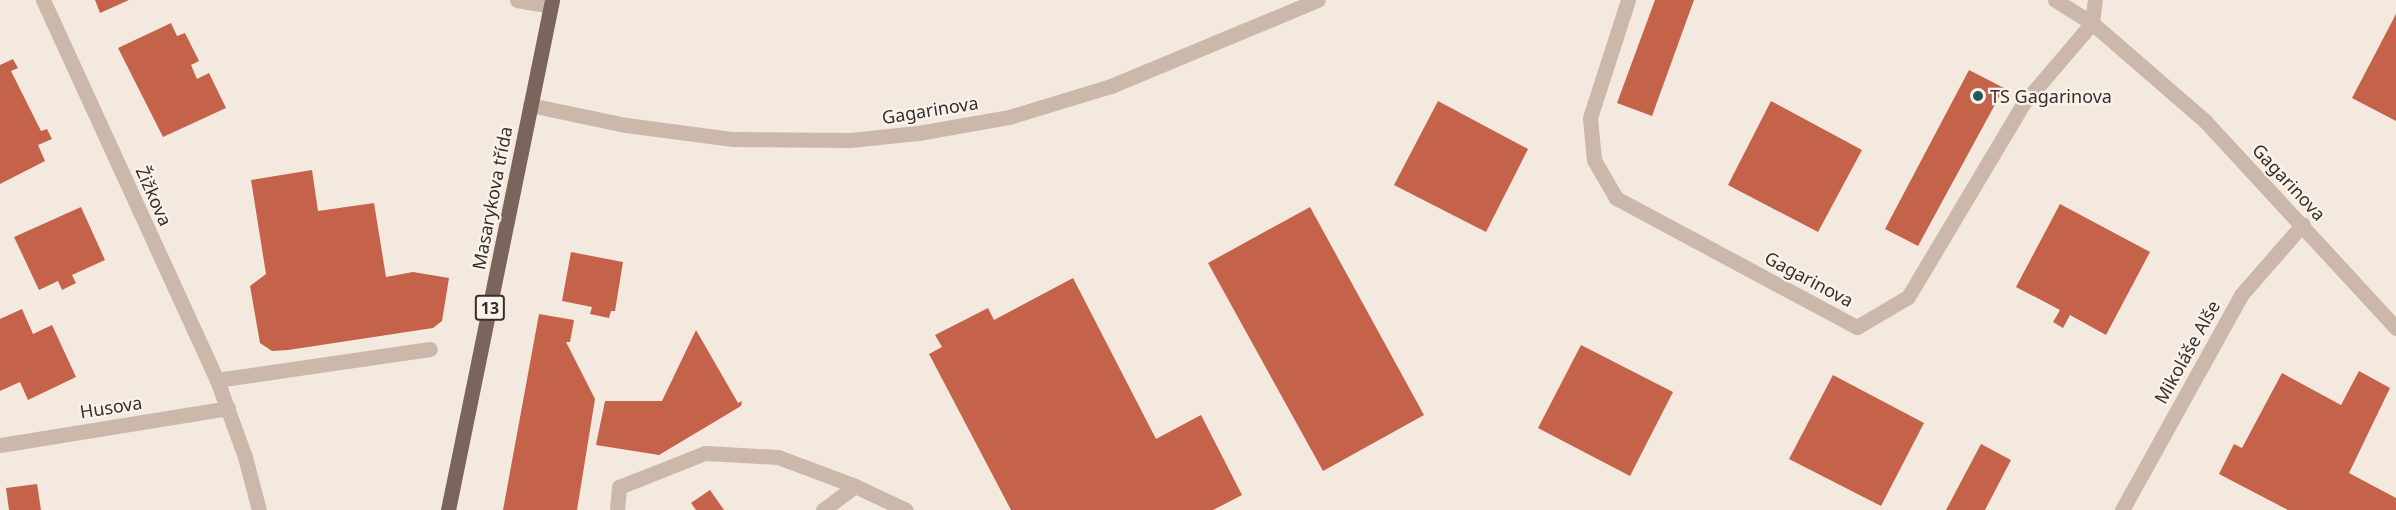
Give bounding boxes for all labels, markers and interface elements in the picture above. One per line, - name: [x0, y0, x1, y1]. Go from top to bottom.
- place label: TS Gagarinova: [1990, 85, 2112, 107]
- marker: TS Gagarinova: [1971, 89, 1985, 103]
- street label: Gagarinova: [880, 92, 980, 128]
- street label: Masarykova třída: [468, 124, 516, 272]
- street label: Gagarinova: [2248, 139, 2330, 225]
- street label: Žižkova: [131, 163, 177, 229]
- street label: Gagarinova: [1761, 247, 1857, 311]
- road number: 13: [474, 295, 506, 321]
- street label: Mikoláše Alše: [2150, 297, 2224, 407]
- street label: Husova: [78, 391, 144, 423]

